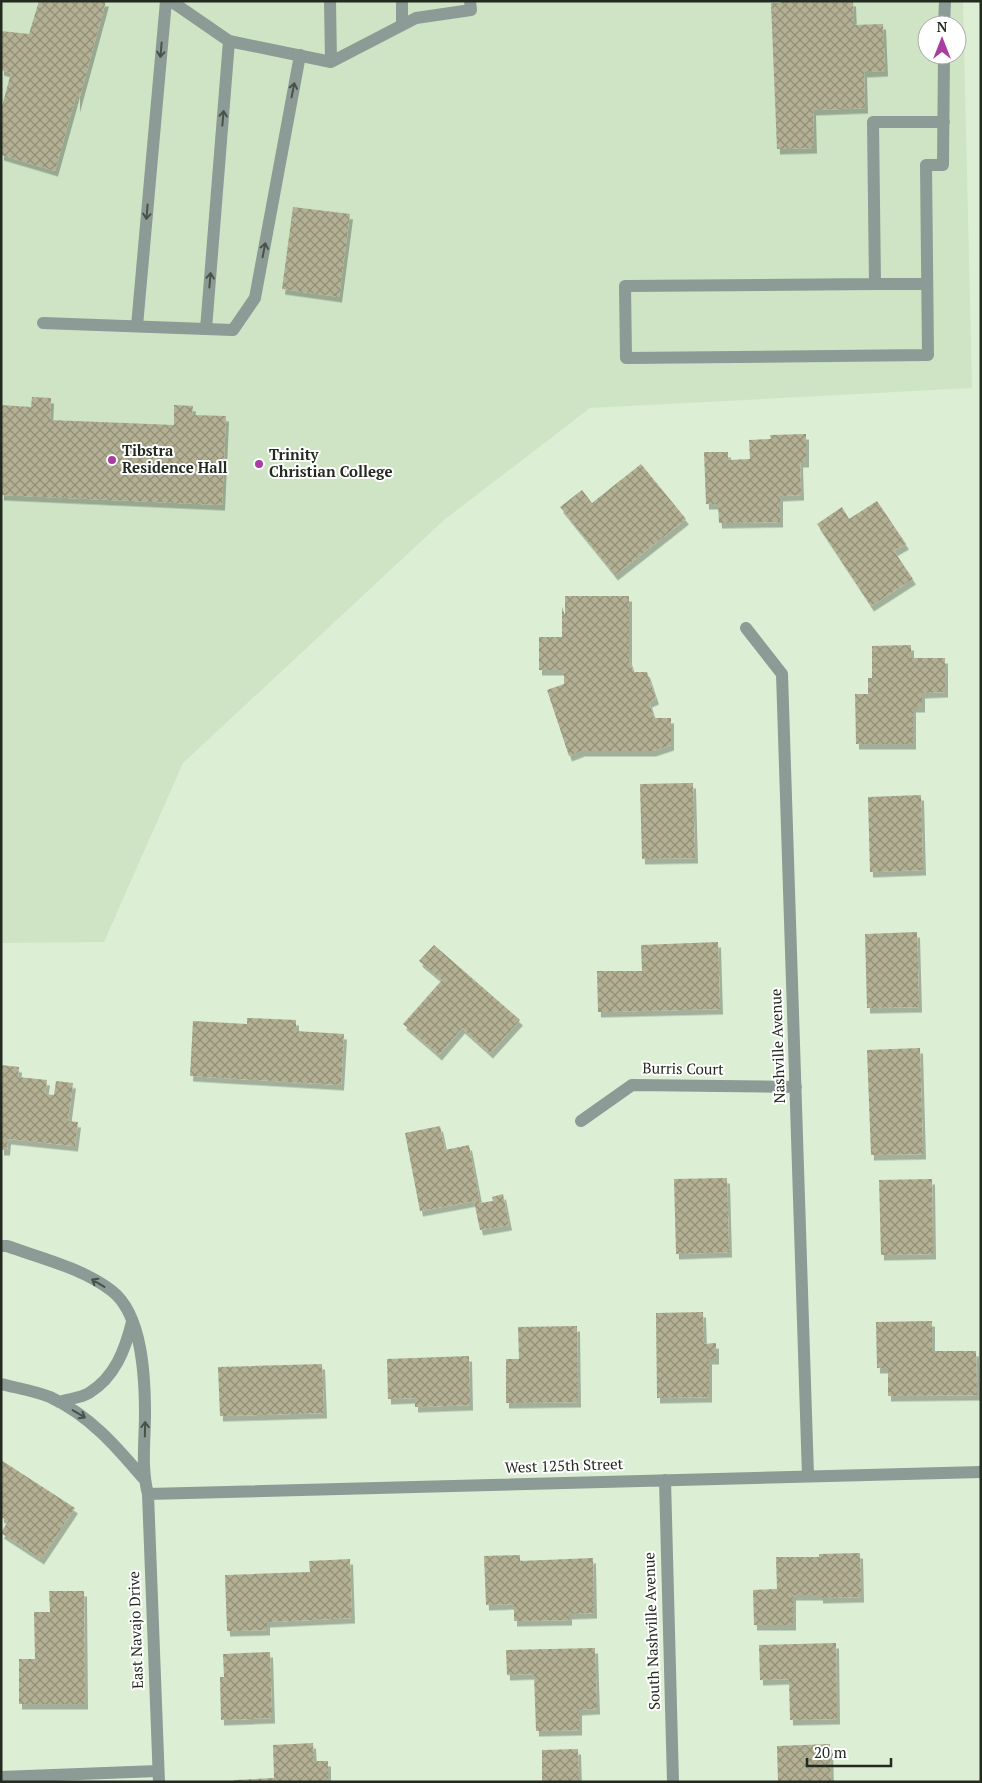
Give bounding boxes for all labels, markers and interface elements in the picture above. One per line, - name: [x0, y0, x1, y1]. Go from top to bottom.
- north arrow: [917, 15, 967, 65]
- text: N: [937, 17, 948, 36]
- one-way arrow: [157, 42, 166, 58]
- one-way arrow: [289, 83, 299, 99]
- one-way arrow: [218, 111, 228, 127]
- one-way arrow: [142, 203, 152, 219]
- one-way arrow: [259, 243, 269, 259]
- one-way arrow: [205, 273, 215, 289]
- place label: Tibstra Residence Hall: [122, 440, 228, 477]
- place label: Trinity Christian College: [269, 444, 393, 481]
- marker: Tibstra Residence Hall: [106, 454, 118, 466]
- marker: Trinity Christian College: [253, 458, 265, 470]
- street label: Nashville Avenue: [765, 988, 789, 1104]
- street label: Burris Court: [642, 1057, 724, 1079]
- one-way arrow: [91, 1277, 105, 1287]
- one-way arrow: [71, 1409, 85, 1419]
- one-way arrow: [140, 1421, 150, 1438]
- street label: West 125th Street: [504, 1453, 624, 1477]
- street label: South Nashville Avenue: [638, 1552, 664, 1710]
- street label: East Navajo Drive: [123, 1571, 147, 1689]
- scale bar: [807, 1736, 891, 1768]
- text: 20 m: [814, 1742, 847, 1762]

